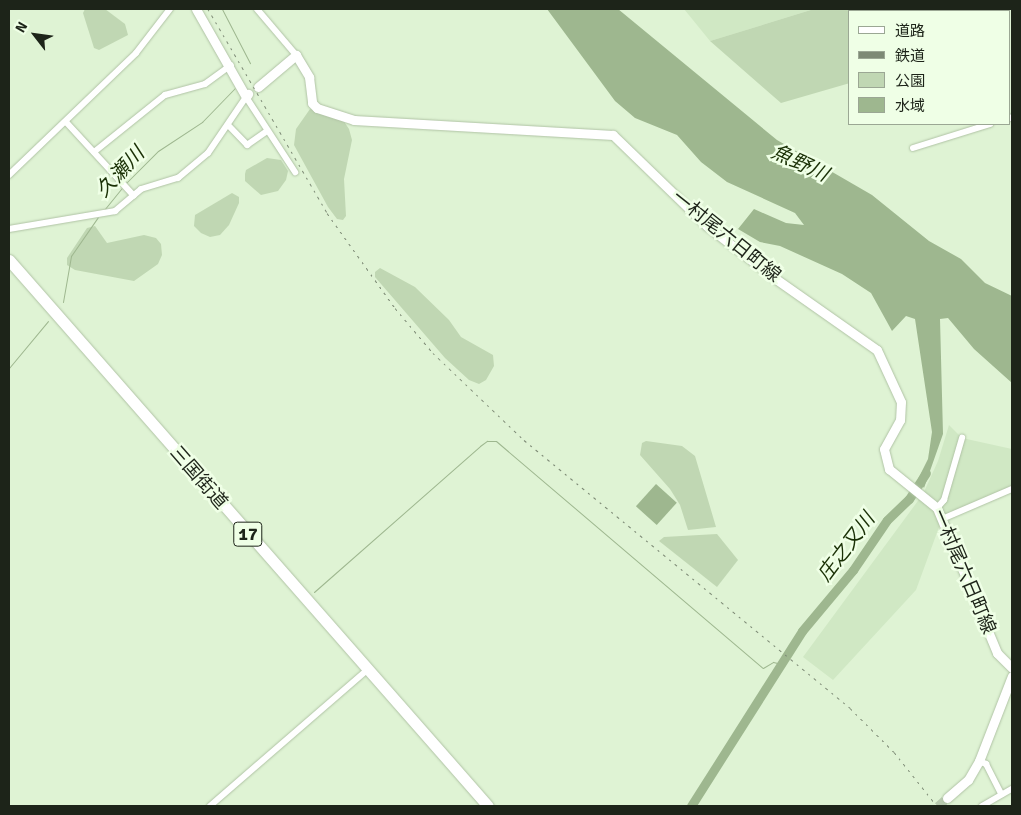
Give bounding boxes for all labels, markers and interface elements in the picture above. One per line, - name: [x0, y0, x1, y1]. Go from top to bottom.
- north arrow: [10, 10, 60, 60]
- legend: [848, 10, 1011, 125]
- text: N: [12, 19, 31, 36]
- text: 道路: [895, 22, 925, 40]
- text: 鉄道: [895, 47, 925, 65]
- text: 公園: [895, 72, 925, 90]
- text: 水域: [895, 97, 925, 115]
- water label: 魚野川: [768, 139, 832, 187]
- water label: 久瀬川: [91, 142, 149, 202]
- street label: 一村尾六日町線: [667, 186, 785, 288]
- street label: 三国街道: [164, 442, 232, 514]
- street label: 一村尾六日町線: [927, 506, 999, 638]
- water label: 庄之又川: [812, 508, 880, 586]
- road number: 17: [233, 518, 263, 550]

